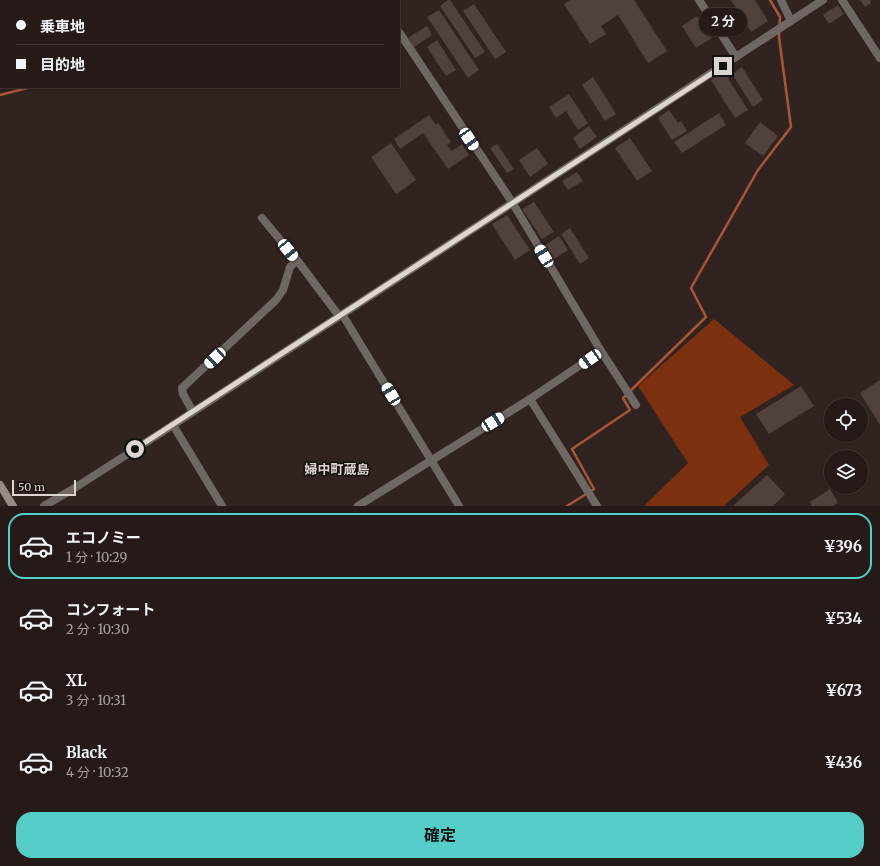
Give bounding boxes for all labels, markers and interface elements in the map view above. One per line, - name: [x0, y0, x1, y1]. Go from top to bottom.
- callout: 2 分: [699, 8, 747, 36]
- text: 2 分: [711, 13, 735, 30]
- text: 乗車地: [40, 17, 85, 36]
- text: 目的地: [40, 55, 85, 74]
- route end: [714, 57, 732, 75]
- car: [457, 126, 481, 152]
- car: [276, 237, 300, 263]
- car: [533, 243, 555, 269]
- car: [202, 345, 228, 371]
- car: [577, 347, 603, 371]
- car: [380, 381, 402, 407]
- map controls: [824, 398, 868, 494]
- button: locate: [824, 398, 868, 442]
- car: [480, 411, 506, 433]
- route start: [126, 440, 144, 458]
- button: layers: [824, 450, 868, 494]
- district label: 婦中町蔵島: [304, 461, 370, 478]
- scale bar: [12, 478, 76, 497]
- text: 50 m: [18, 480, 45, 494]
- icon: car: [18, 528, 54, 564]
- text: エコノミー: [66, 528, 141, 547]
- text: ¥396: [824, 537, 862, 556]
- text: 1 分 · 10:29: [66, 549, 127, 566]
- icon: car: [18, 600, 54, 636]
- text: コンフォート: [66, 600, 156, 619]
- text: ¥534: [825, 609, 862, 628]
- text: 2 分 · 10:30: [66, 621, 129, 638]
- text: XL: [66, 671, 87, 690]
- icon: car: [18, 672, 54, 708]
- text: ¥673: [825, 681, 862, 700]
- text: 3 分 · 10:31: [66, 692, 126, 709]
- text: Black: [66, 743, 107, 762]
- icon: car: [18, 744, 54, 780]
- text: ¥436: [824, 753, 862, 772]
- text: 4 分 · 10:32: [66, 764, 129, 781]
- button: 確定: [16, 812, 864, 858]

